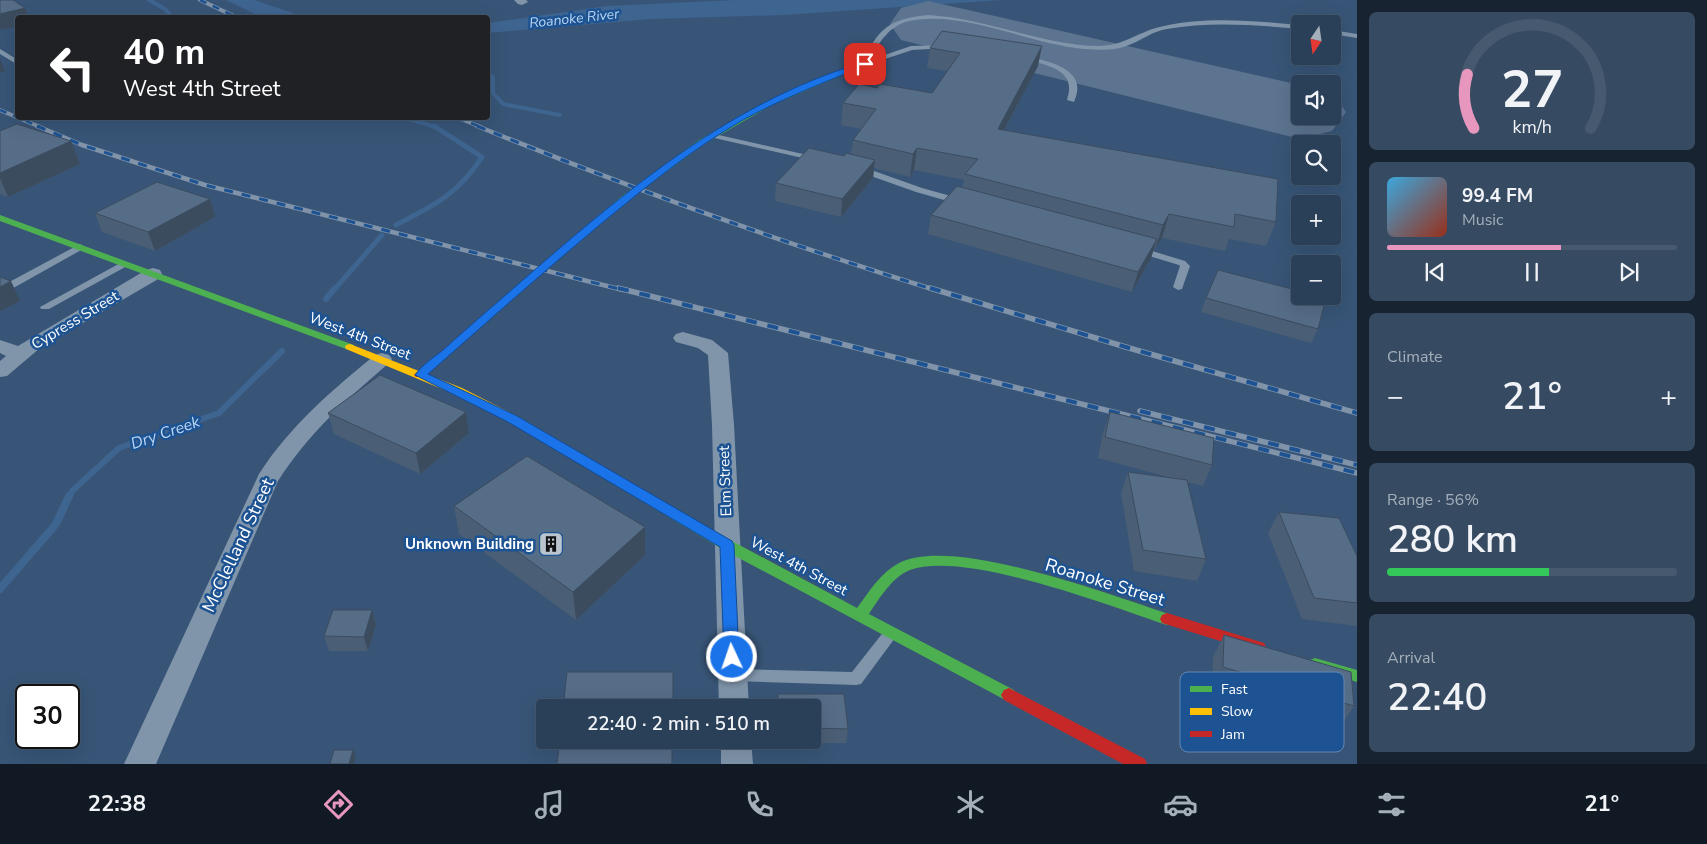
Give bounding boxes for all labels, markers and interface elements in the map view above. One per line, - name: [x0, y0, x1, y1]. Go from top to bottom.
- water label: Roanoke River: [528, 4, 621, 33]
- north arrow: [1291, 15, 1341, 65]
- map controls: [1291, 15, 1341, 305]
- text: 40 m: [123, 29, 205, 76]
- icon: left: [40, 35, 105, 100]
- pin: [844, 43, 886, 85]
- icon: arrive: [851, 50, 879, 78]
- text: 27: [1501, 54, 1563, 125]
- text: West 4th Street: [123, 74, 281, 104]
- button: sound: [1291, 75, 1341, 125]
- text: km/h: [1512, 115, 1552, 139]
- button: search: [1291, 135, 1341, 185]
- text: 99.4 FM: [1462, 183, 1533, 209]
- button: +: [1291, 195, 1341, 245]
- text: Music: [1462, 209, 1503, 231]
- button: −: [1291, 255, 1341, 305]
- icon: previous: [1421, 258, 1449, 286]
- icon: pause: [1518, 258, 1546, 286]
- icon: next: [1615, 258, 1643, 286]
- street label: Cypress Street: [28, 286, 123, 354]
- street label: West 4th Street: [306, 307, 414, 365]
- text: Climate: [1387, 346, 1442, 368]
- text: 21°: [1502, 371, 1562, 422]
- text: −: [1387, 378, 1404, 416]
- text: +: [1660, 378, 1677, 416]
- water label: Dry Creek: [128, 411, 204, 455]
- street label: Elm Street: [714, 445, 736, 517]
- street label: McClelland Street: [196, 473, 280, 616]
- text: Range · 56%: [1387, 489, 1479, 511]
- text: 280 km: [1387, 514, 1518, 565]
- building icon: Unknown Building: [538, 531, 564, 557]
- street label: West 4th Street: [747, 532, 852, 600]
- place label: Unknown Building: [405, 534, 534, 554]
- street label: Roanoke Street: [1042, 552, 1168, 612]
- position arrow: [705, 630, 757, 682]
- text: Arrival: [1387, 647, 1435, 669]
- legend: [1180, 672, 1344, 752]
- text: 22:40: [1387, 672, 1487, 723]
- text: Fast: [1221, 680, 1247, 699]
- speed limit sign: 30: [15, 684, 80, 749]
- text: Slow: [1221, 702, 1253, 721]
- text: 22:40 · 2 min · 510 m: [587, 711, 770, 737]
- text: Jam: [1220, 725, 1245, 744]
- icon: directions: [321, 787, 356, 822]
- icon: music: [532, 787, 567, 822]
- icon: phone: [742, 787, 777, 822]
- icon: climate: [953, 787, 988, 822]
- icon: car: [1163, 787, 1198, 822]
- icon: filters: [1374, 787, 1409, 822]
- text: 22:38: [88, 789, 146, 819]
- text: 21°: [1584, 789, 1619, 819]

